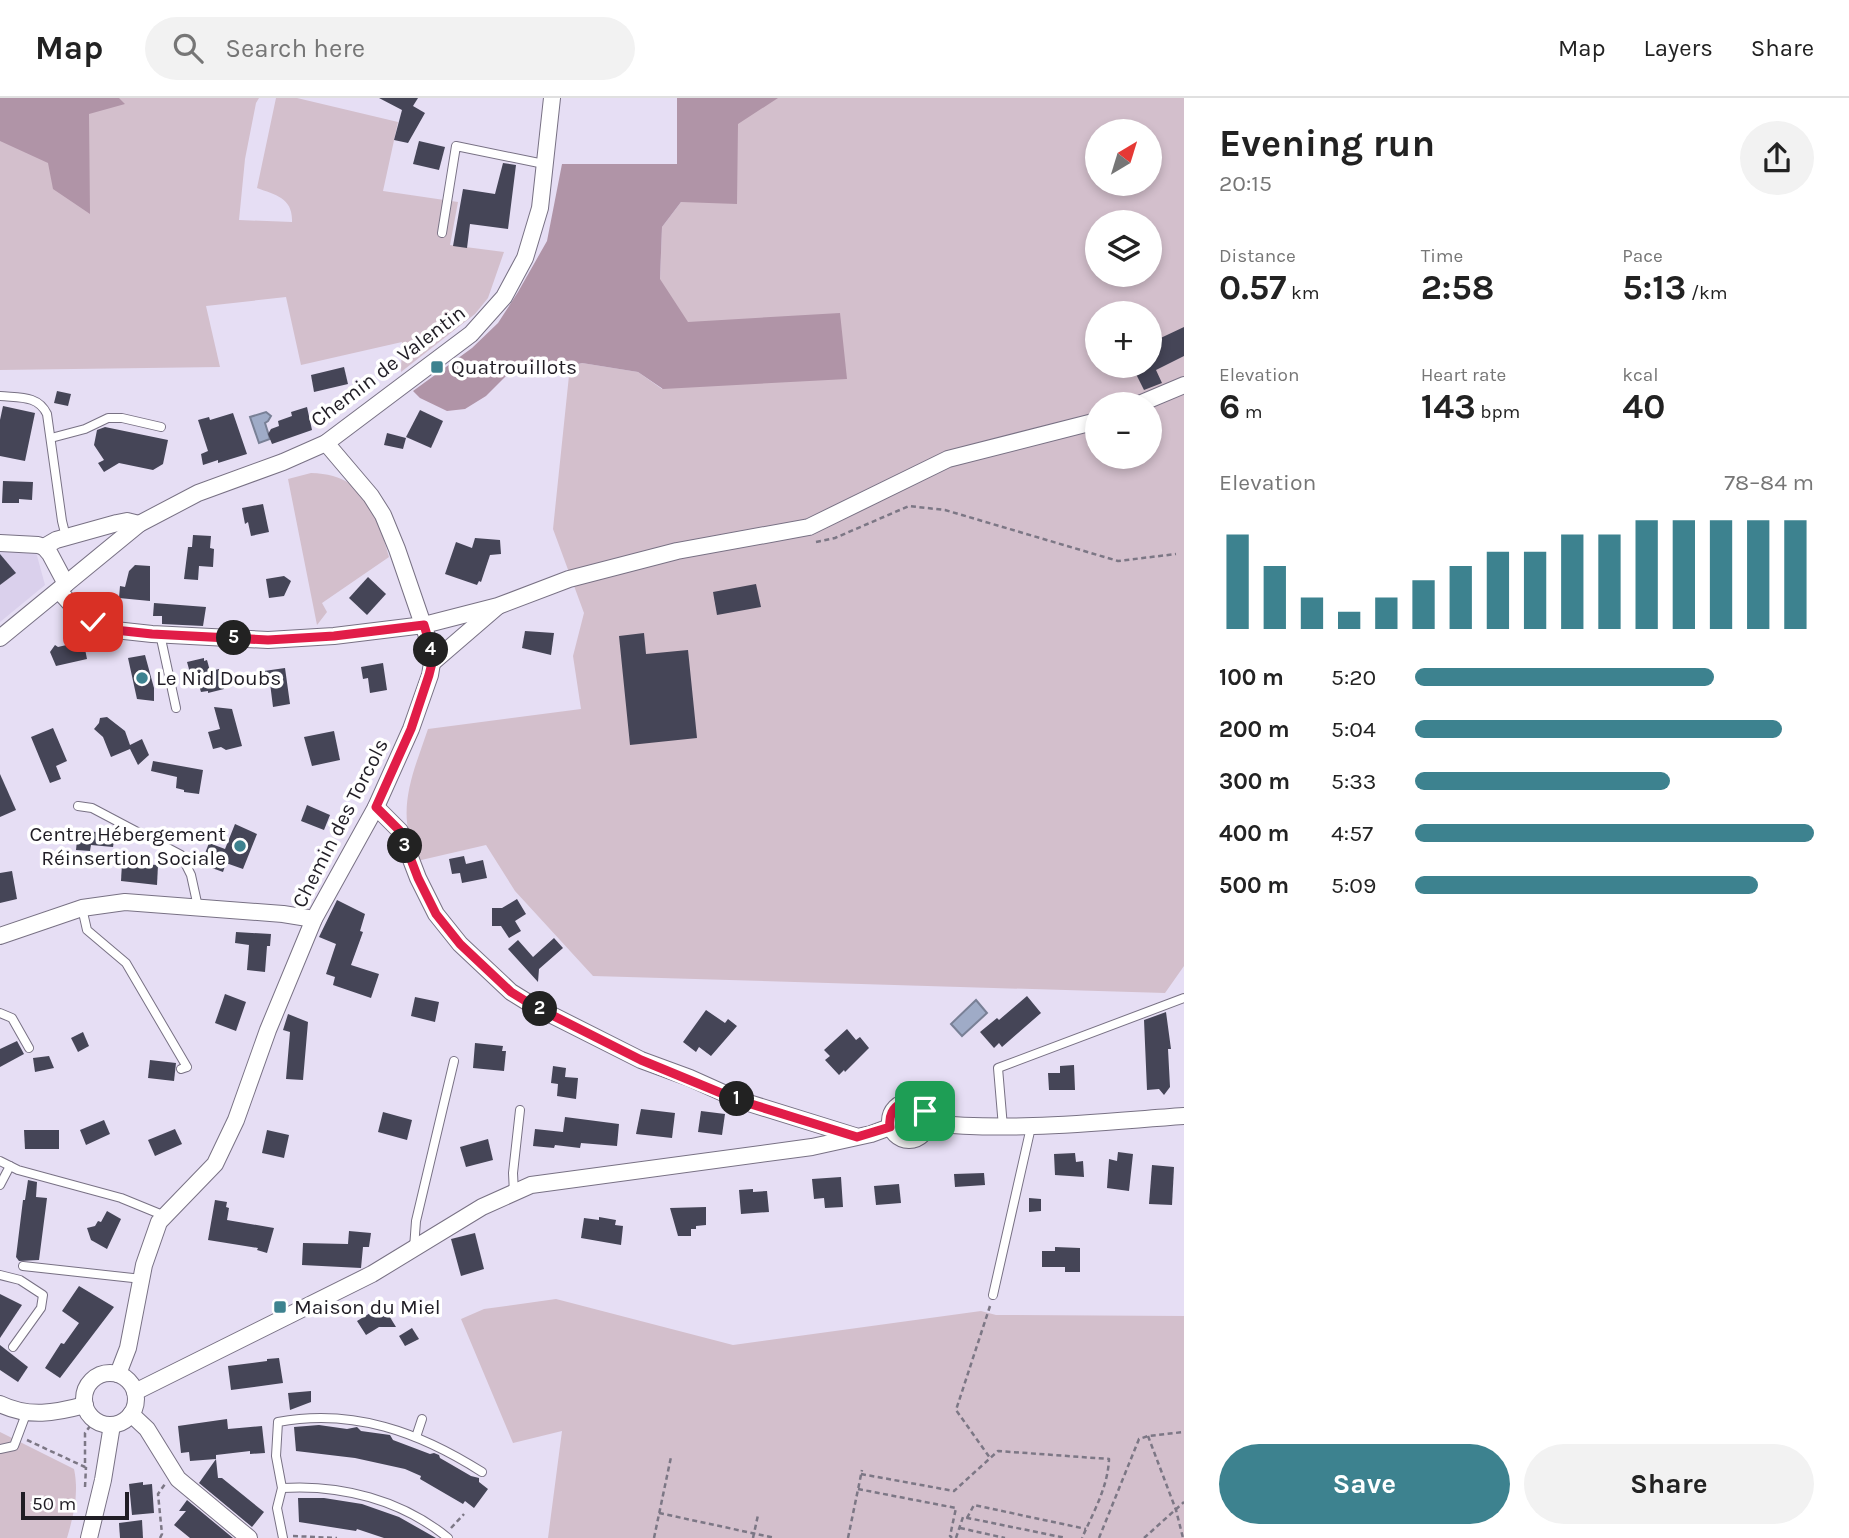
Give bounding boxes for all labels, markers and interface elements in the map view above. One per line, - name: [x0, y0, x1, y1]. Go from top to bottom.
- search box: [145, 17, 635, 80]
- text: Map: [35, 29, 103, 67]
- icon: search: [169, 29, 207, 67]
- text: Search here: [225, 33, 365, 64]
- text: Map: [1558, 34, 1606, 62]
- text: Layers: [1644, 34, 1713, 62]
- text: Share: [1751, 34, 1814, 62]
- north arrow: [1085, 119, 1162, 196]
- map controls: [1085, 119, 1162, 469]
- text: Evening run: [1219, 121, 1435, 166]
- button: share: [1740, 121, 1814, 195]
- text: 20:15: [1219, 170, 1272, 197]
- button: layers: [1085, 210, 1162, 287]
- text: Distance: [1219, 245, 1296, 267]
- text: Time: [1421, 245, 1463, 267]
- text: Pace: [1622, 245, 1663, 267]
- text: 0.57: [1219, 267, 1286, 308]
- text: 2:58: [1421, 267, 1494, 308]
- text: 5:13: [1622, 267, 1686, 308]
- text: km: [1286, 282, 1319, 304]
- text: /km: [1686, 282, 1728, 304]
- street label: Chemin de Valentin: [306, 300, 470, 432]
- button: +: [1085, 301, 1162, 378]
- place label: Quatrouillots: [451, 355, 577, 379]
- marker: Quatrouillots: [429, 359, 445, 375]
- text: Elevation: [1219, 364, 1299, 386]
- text: Heart rate: [1421, 364, 1506, 386]
- text: kcal: [1622, 364, 1659, 386]
- text: 6: [1219, 386, 1240, 427]
- text: 143: [1421, 386, 1476, 427]
- text: 40: [1622, 386, 1665, 427]
- button: −: [1085, 392, 1162, 469]
- text: m: [1240, 401, 1263, 423]
- text: bpm: [1476, 401, 1520, 423]
- text: Elevation: [1219, 469, 1316, 496]
- text: 78–84 m: [1724, 469, 1814, 496]
- pin: [63, 592, 123, 652]
- icon: check: [74, 603, 112, 641]
- pin: 5: [216, 620, 252, 656]
- text: 5: [228, 626, 239, 648]
- pin: 4: [414, 632, 448, 668]
- text: 4: [425, 638, 436, 660]
- text: 100 m: [1219, 664, 1284, 691]
- text: 5:20: [1331, 664, 1376, 691]
- place label: Le Nid Doubs: [156, 666, 281, 690]
- marker: Le Nid Doubs: [134, 670, 150, 686]
- text: 200 m: [1219, 716, 1290, 743]
- text: 5:04: [1331, 716, 1376, 743]
- street label: Chemin des Torcols: [287, 735, 393, 911]
- text: 300 m: [1219, 768, 1290, 795]
- text: 5:33: [1331, 768, 1376, 795]
- text: 400 m: [1219, 820, 1289, 847]
- text: 4:57: [1331, 820, 1373, 847]
- place label: Centre Hébergement Réinsertion Sociale: [29, 822, 226, 870]
- pin: 3: [388, 828, 422, 864]
- text: 3: [399, 834, 410, 856]
- marker: Centre Hébergement Réinsertion Sociale: [232, 838, 248, 854]
- text: 500 m: [1219, 872, 1289, 899]
- text: 5:09: [1331, 872, 1376, 899]
- pin: 2: [522, 992, 558, 1026]
- text: 2: [534, 997, 545, 1019]
- pin: [895, 1081, 955, 1141]
- pin: 1: [720, 1082, 754, 1116]
- text: 1: [733, 1087, 740, 1109]
- icon: arrive: [906, 1092, 944, 1130]
- place label: Maison du Miel: [294, 1295, 441, 1319]
- marker: Maison du Miel: [272, 1299, 288, 1315]
- button: Save: [1219, 1444, 1510, 1524]
- button: Share: [1524, 1444, 1814, 1524]
- scale bar: [21, 1489, 130, 1521]
- text: 50 m: [32, 1493, 76, 1515]

